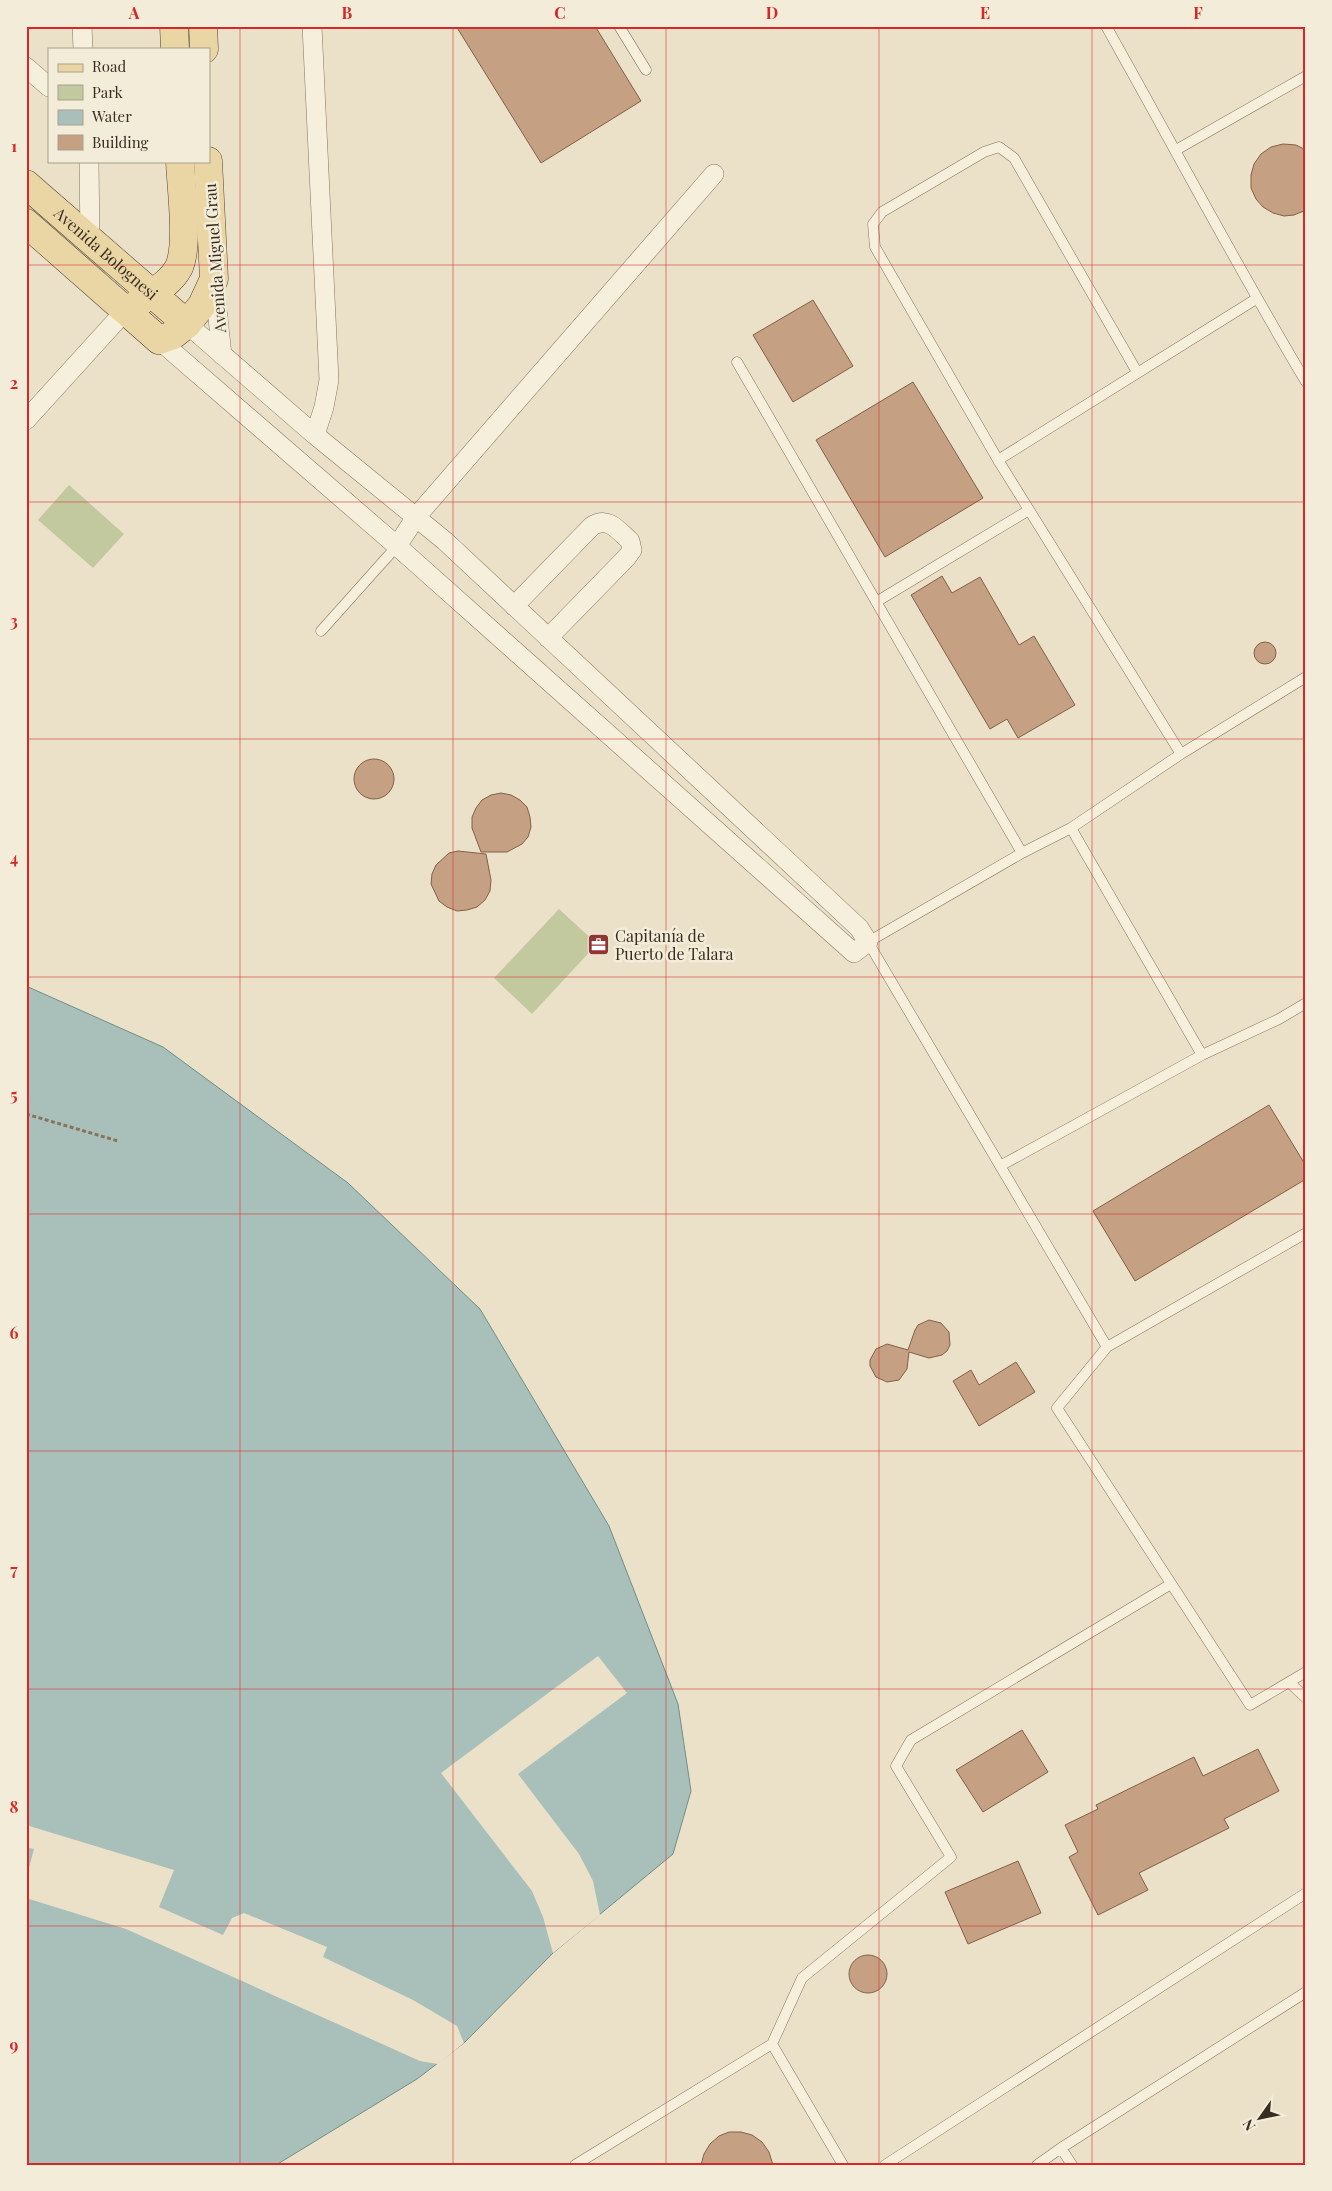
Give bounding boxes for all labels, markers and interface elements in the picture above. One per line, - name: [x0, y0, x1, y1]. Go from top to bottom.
- text: A: [128, 2, 140, 23]
- text: B: [342, 2, 353, 23]
- text: C: [554, 2, 566, 23]
- text: D: [766, 2, 778, 23]
- text: E: [980, 2, 990, 23]
- text: F: [1193, 2, 1203, 23]
- legend: [48, 48, 210, 162]
- text: Road: [92, 56, 126, 76]
- text: Park: [92, 82, 124, 102]
- text: Water: [91, 106, 132, 126]
- text: Building: [92, 132, 149, 152]
- text: 1: [11, 135, 17, 156]
- street label: Avenida Miguel Grau: [199, 183, 230, 334]
- street label: Avenida Bolognesi: [49, 202, 163, 304]
- text: 2: [10, 372, 18, 393]
- text: 3: [10, 610, 18, 631]
- text: 4: [10, 847, 18, 868]
- place label: Capitanía de Puerto de Talara: [615, 925, 734, 964]
- office icon: Capitanía de Puerto de Talara: [587, 933, 611, 957]
- text: 5: [10, 1084, 18, 1105]
- text: 6: [10, 1322, 19, 1343]
- text: 7: [10, 1559, 18, 1580]
- text: 8: [10, 1796, 19, 1817]
- text: 9: [10, 2034, 19, 2055]
- north arrow: [1234, 2094, 1284, 2144]
- text: N: [1238, 2116, 1259, 2135]

